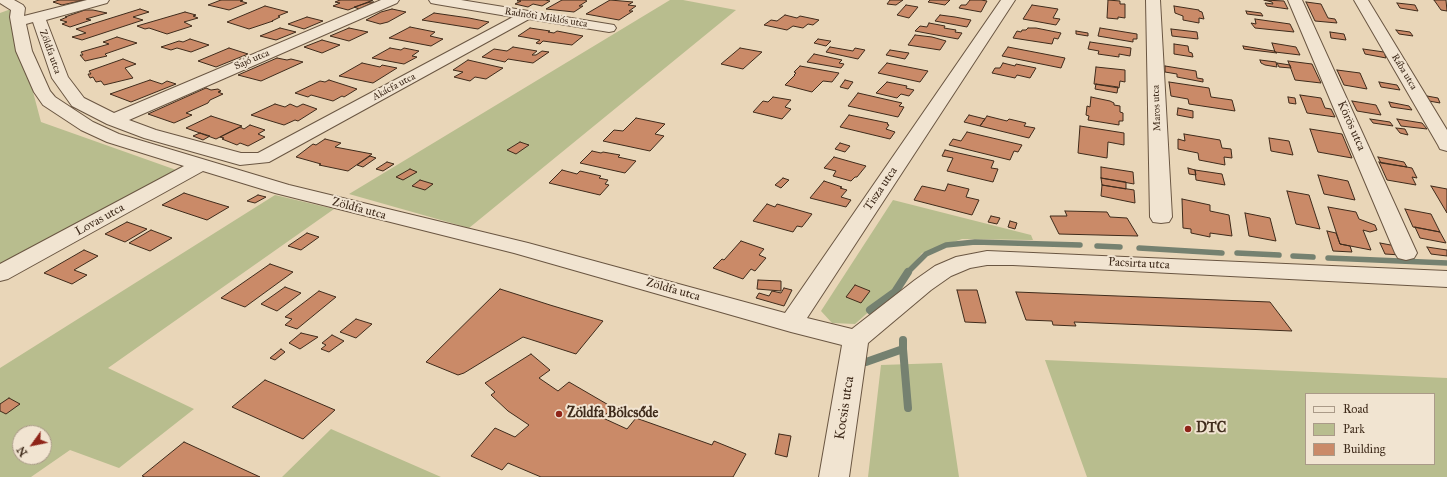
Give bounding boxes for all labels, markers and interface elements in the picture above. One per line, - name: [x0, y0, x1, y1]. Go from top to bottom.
- street label: Radnóti Miklós utca: [504, 6, 588, 30]
- street label: Zöldfa utca: [36, 28, 64, 76]
- street label: Sajó utca: [233, 47, 271, 73]
- street label: Rába utca: [1389, 52, 1419, 92]
- street label: Akácfa utca: [370, 71, 418, 103]
- street label: Maros utca: [1150, 85, 1164, 131]
- street label: Körös utca: [1334, 99, 1368, 153]
- street label: Tisza utca: [861, 164, 901, 214]
- street label: Zöldfa utca: [330, 195, 388, 223]
- street label: Lovas utca: [73, 201, 127, 239]
- street label: Pacsirta utca: [1108, 255, 1170, 273]
- street label: Zöldfa utca: [644, 275, 702, 305]
- street label: Kocsis utca: [832, 375, 858, 441]
- legend: [1305, 393, 1435, 465]
- text: Road: [1343, 402, 1369, 416]
- place label: Zöldfa Bölcsőde: [567, 406, 658, 422]
- marker: Zöldfa Bölcsőde: [554, 409, 564, 419]
- place label: DTC: [1196, 421, 1226, 437]
- text: Park: [1343, 422, 1365, 436]
- marker: DTC: [1183, 424, 1193, 434]
- north arrow: [12, 425, 52, 465]
- text: Building: [1343, 442, 1385, 456]
- text: N: [14, 444, 30, 459]

